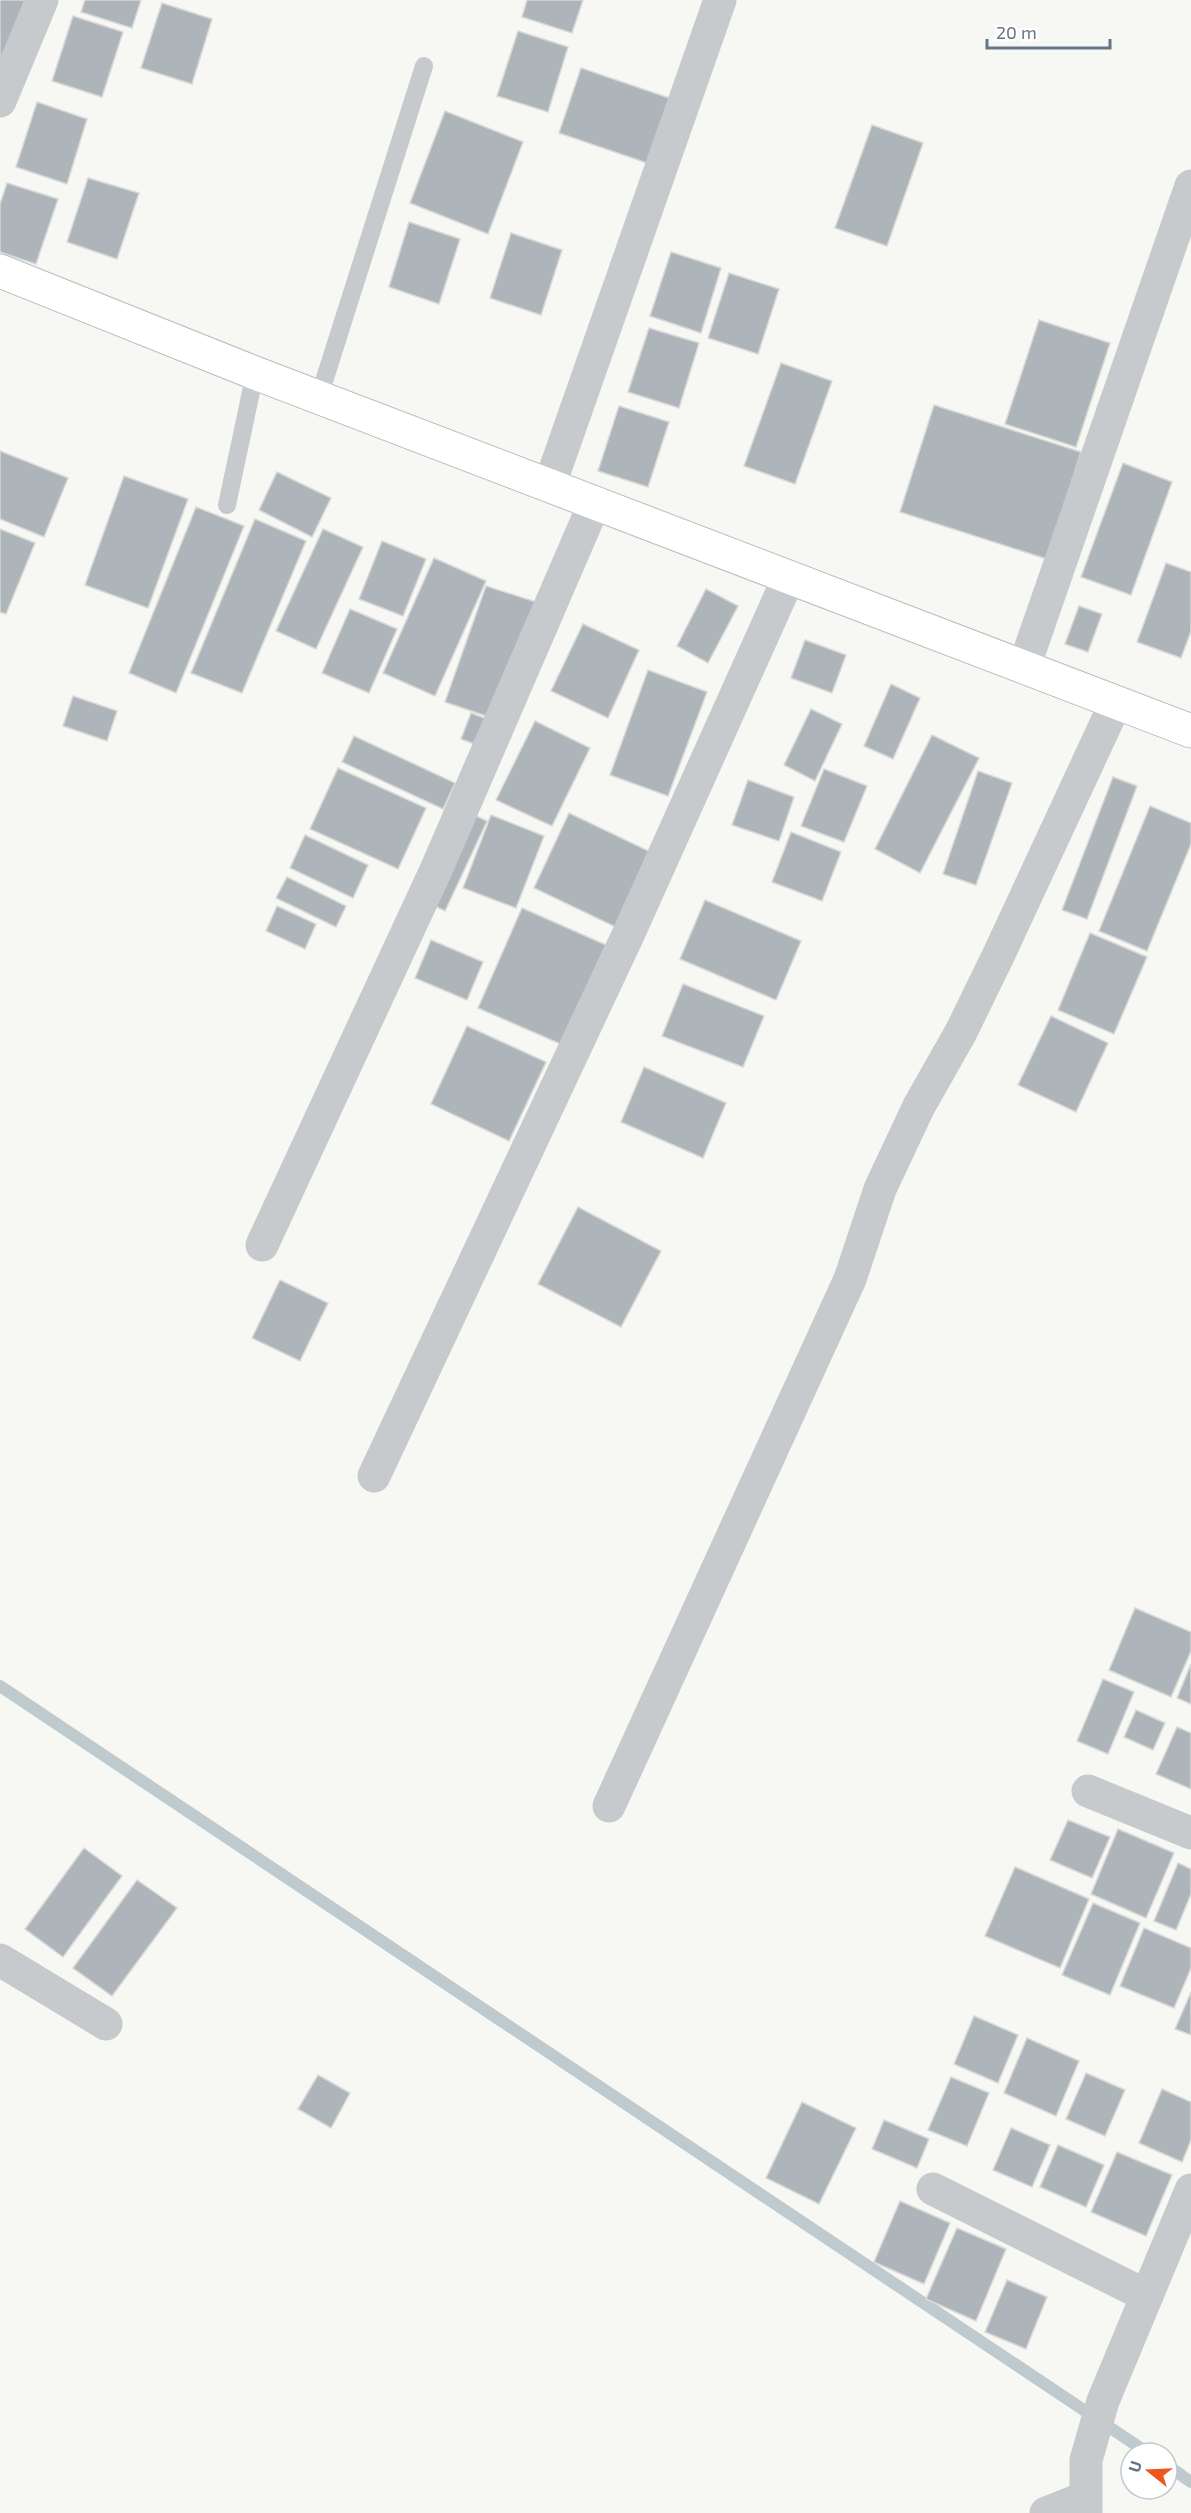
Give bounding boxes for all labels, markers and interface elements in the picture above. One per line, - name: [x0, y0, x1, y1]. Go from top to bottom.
- scale bar: [987, 12, 1110, 50]
- text: 20 m: [996, 21, 1037, 43]
- north arrow: [1119, 2441, 1179, 2501]
- text: U: [1124, 2458, 1145, 2474]

